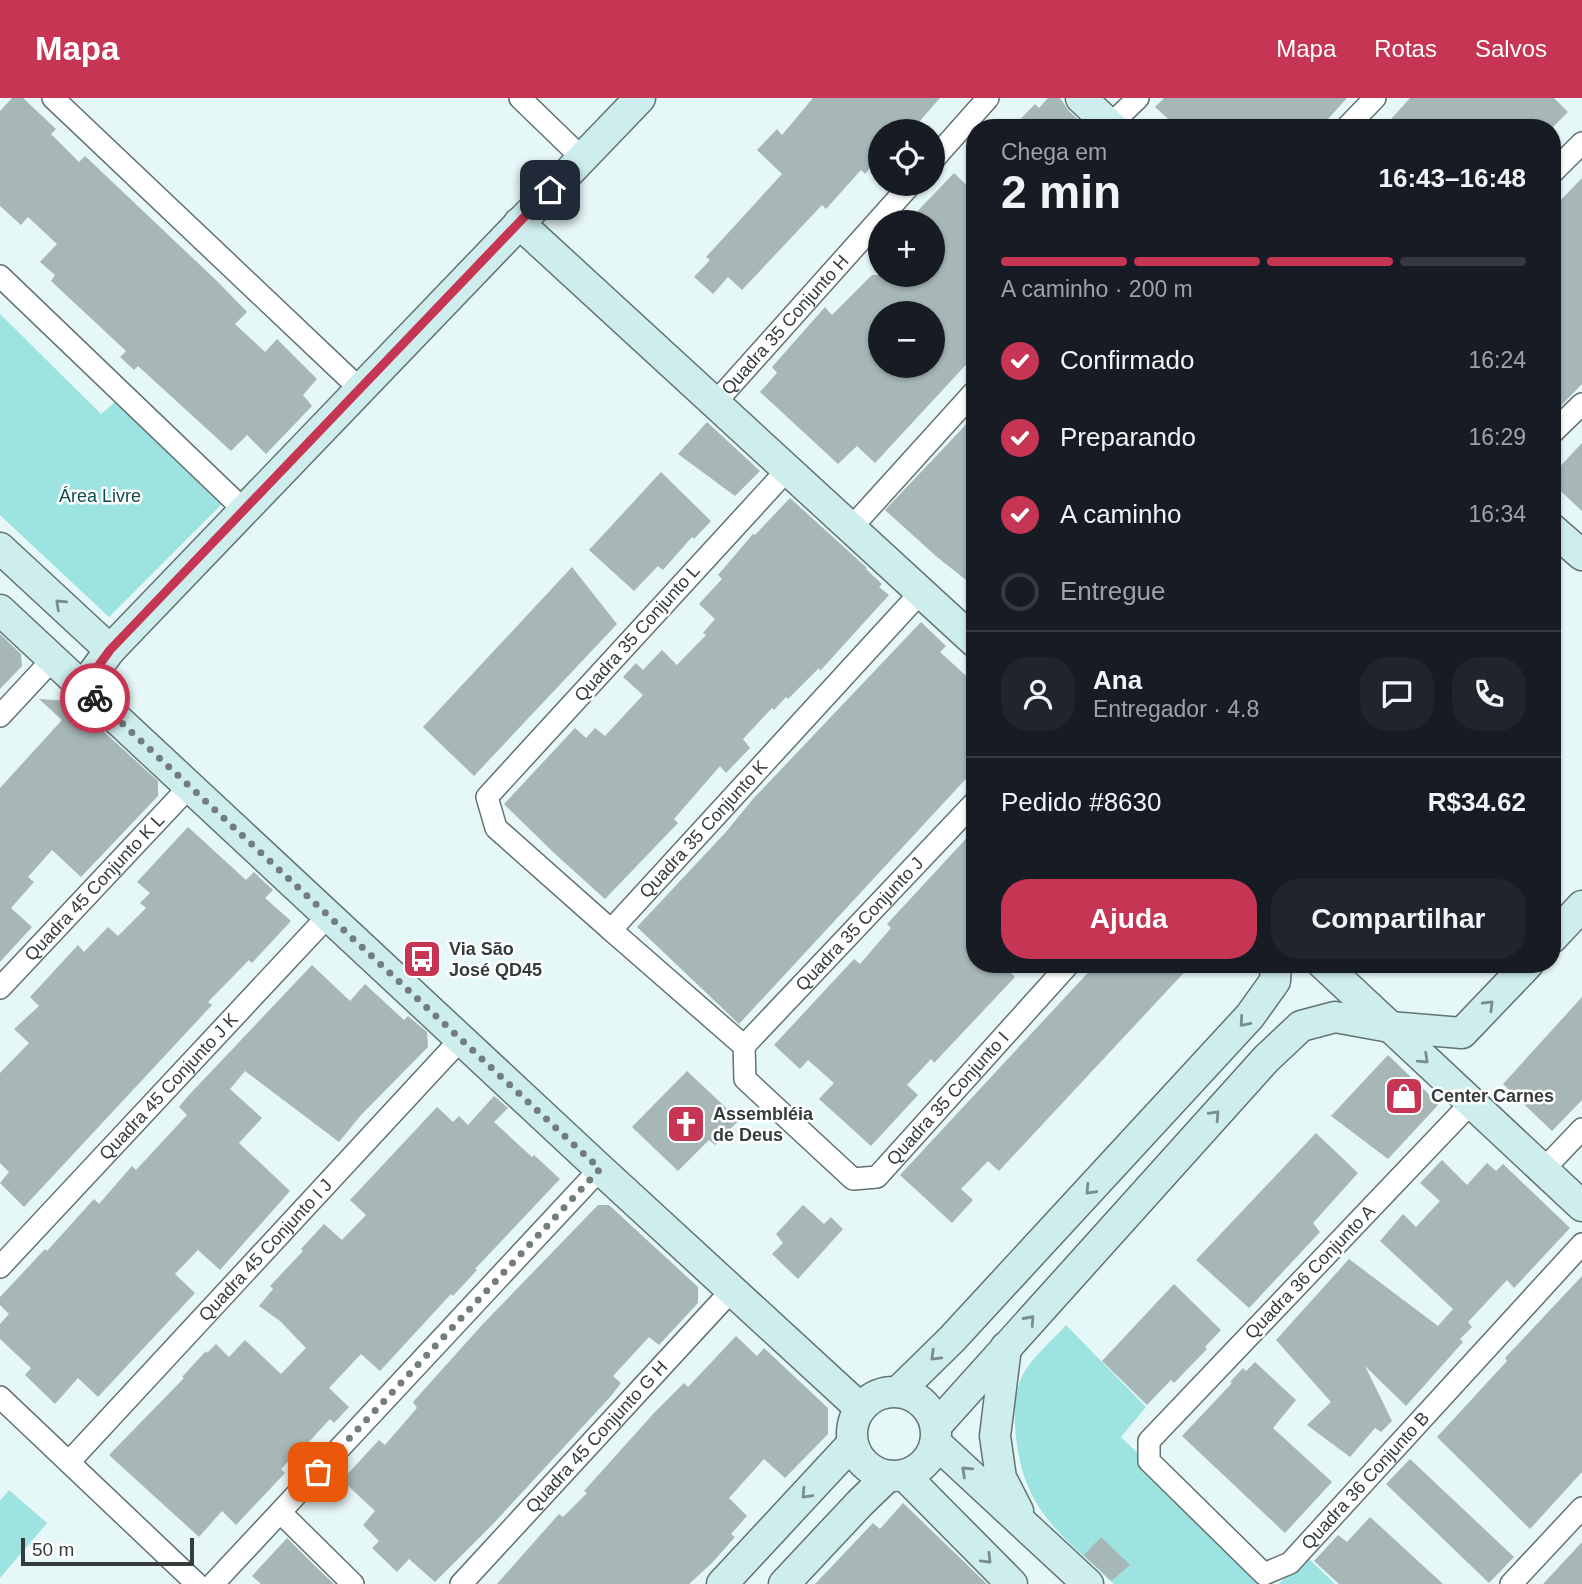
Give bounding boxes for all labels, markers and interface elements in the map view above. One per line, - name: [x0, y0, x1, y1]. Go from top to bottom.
- text: Mapa: [35, 30, 119, 67]
- text: Mapa: [1276, 35, 1336, 62]
- text: Rotas: [1374, 35, 1437, 62]
- text: Salvos: [1475, 35, 1547, 62]
- map controls: [868, 119, 945, 378]
- button: locate: [868, 119, 945, 196]
- text: Chega em: [1001, 139, 1107, 165]
- pin: [520, 160, 580, 220]
- text: 16:43–16:48: [1379, 163, 1526, 193]
- text: 2 min: [1001, 166, 1121, 218]
- icon: home: [531, 171, 569, 209]
- button: +: [868, 210, 945, 287]
- street label: Quadra 35 Conjunto H: [717, 251, 853, 399]
- text: A caminho · 200 m: [1001, 276, 1193, 302]
- button: −: [868, 301, 945, 378]
- icon: check: [1001, 342, 1039, 380]
- text: Confirmado: [1060, 345, 1194, 375]
- text: 16:24: [1468, 347, 1526, 373]
- icon: check: [1001, 419, 1039, 457]
- text: Preparando: [1060, 422, 1196, 452]
- text: 16:29: [1468, 424, 1526, 450]
- park label: Área Livre: [59, 486, 141, 506]
- icon: check: [1001, 496, 1039, 534]
- text: A caminho: [1060, 499, 1181, 529]
- text: 16:34: [1468, 501, 1526, 527]
- street label: Quadra 35 Conjunto L: [570, 560, 704, 706]
- text: Entregue: [1060, 576, 1166, 606]
- one-way arrow: [55, 599, 68, 612]
- button: person: [1001, 657, 1075, 731]
- button: chat: [1360, 657, 1434, 731]
- button: phone: [1452, 657, 1526, 731]
- courier: [60, 663, 130, 733]
- text: Ana: [1093, 665, 1142, 695]
- icon: bike: [76, 679, 114, 717]
- text: Entregador · 4.8: [1093, 696, 1259, 722]
- street label: Quadra 35 Conjunto K: [636, 756, 771, 902]
- text: Pedido #8630: [1001, 787, 1161, 817]
- text: R$34.62: [1428, 787, 1526, 817]
- street label: Quadra 45 Conjunto K L: [21, 810, 168, 965]
- street label: Quadra 35 Conjunto J: [792, 853, 927, 995]
- button: Ajuda: [1001, 879, 1257, 959]
- button: Compartilhar: [1271, 879, 1526, 959]
- bus stop icon: Via São José QD45: [401, 938, 443, 980]
- place label: Via São José QD45: [449, 939, 542, 980]
- one-way arrow: [1481, 1000, 1494, 1013]
- street label: Quadra 45 Conjunto J K: [95, 1009, 242, 1164]
- one-way arrow: [1240, 1014, 1252, 1027]
- street label: Quadra 35 Conjunto I: [883, 1028, 1013, 1169]
- one-way arrow: [1416, 1050, 1429, 1063]
- shop icon: Center Carnes: [1383, 1075, 1425, 1117]
- place label: Center Carnes: [1431, 1086, 1554, 1106]
- church icon: Assembléia de Deus: [665, 1103, 707, 1145]
- place label: Assembléia de Deus: [713, 1104, 814, 1145]
- one-way arrow: [1207, 1110, 1220, 1123]
- street label: Quadra 45 Conjunto I J: [195, 1175, 336, 1325]
- one-way arrow: [1086, 1181, 1098, 1194]
- street label: Quadra 36 Conjunto A: [1241, 1201, 1379, 1343]
- one-way arrow: [1022, 1315, 1034, 1328]
- one-way arrow: [930, 1347, 943, 1360]
- street label: Quadra 45 Conjunto G H: [522, 1357, 671, 1517]
- street label: Quadra 36 Conjunto B: [1298, 1408, 1433, 1553]
- pin: [288, 1442, 348, 1502]
- icon: bag: [299, 1453, 337, 1491]
- one-way arrow: [961, 1466, 974, 1479]
- one-way arrow: [801, 1486, 814, 1499]
- scale bar: [21, 1535, 194, 1567]
- text: 50 m: [32, 1539, 74, 1560]
- one-way arrow: [979, 1551, 991, 1563]

